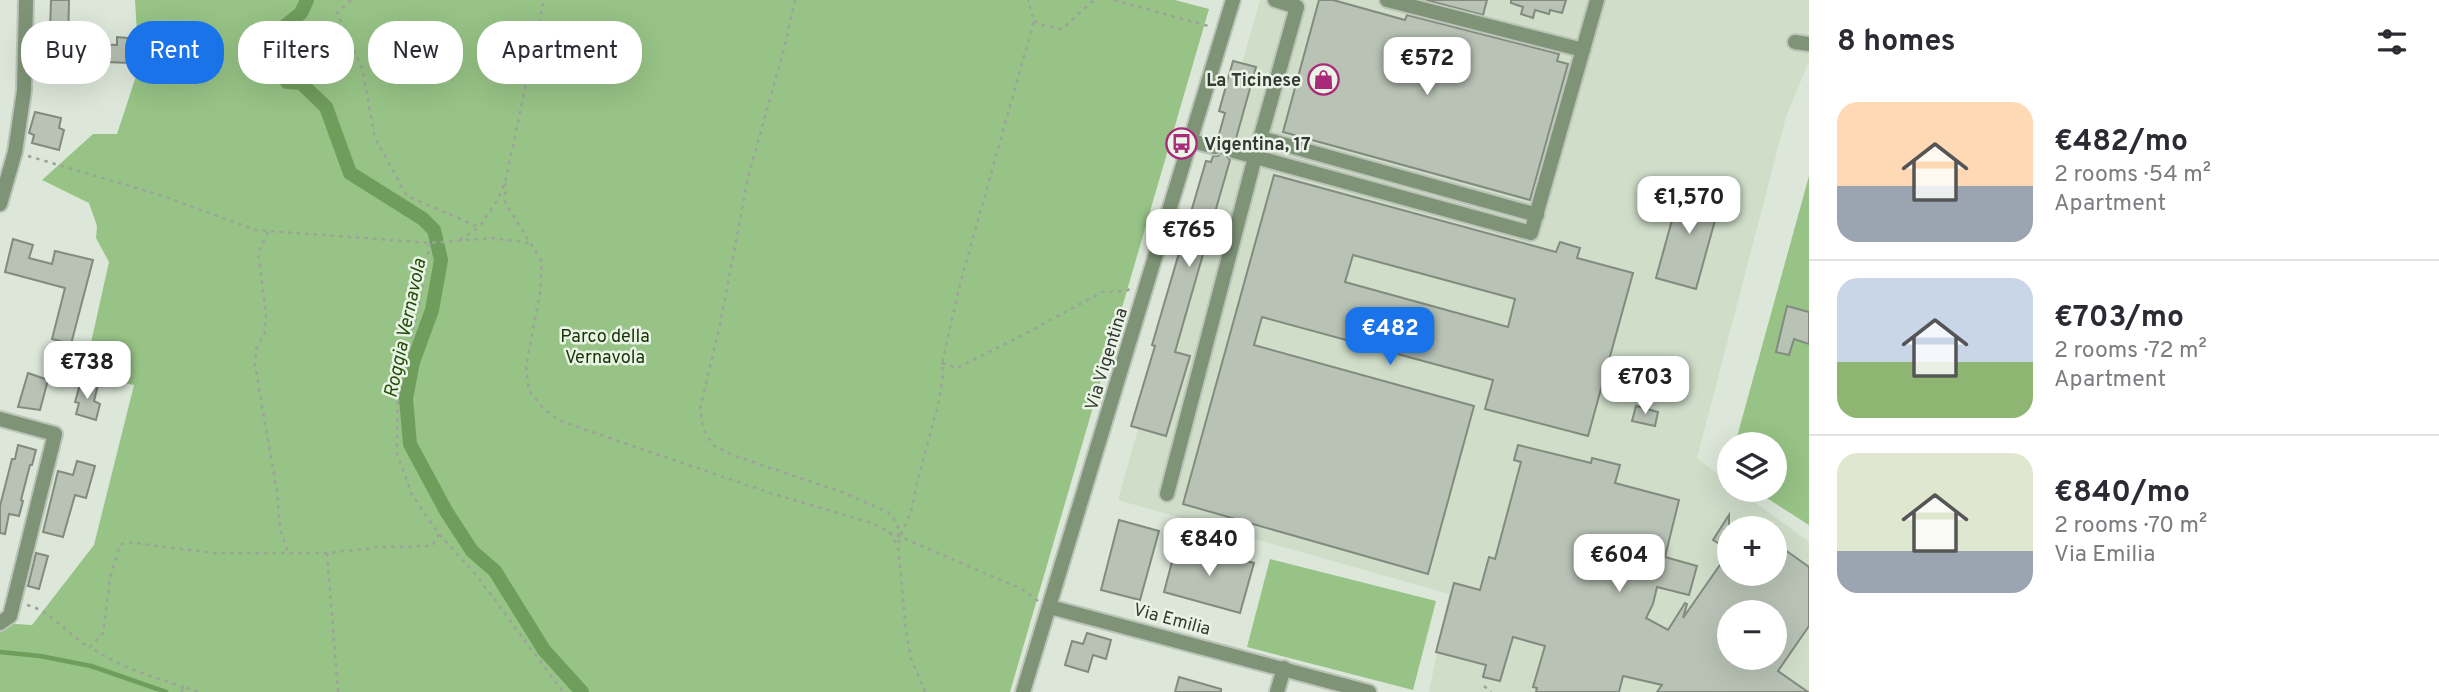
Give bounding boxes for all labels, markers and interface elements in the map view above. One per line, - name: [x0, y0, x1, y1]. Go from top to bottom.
- chip: Buy: [21, 21, 111, 84]
- chip: Rent: [125, 21, 224, 84]
- chip: Filters: [238, 21, 354, 84]
- chip: New: [368, 21, 463, 84]
- chip: Apartment: [477, 21, 642, 84]
- icon: filters: [2373, 23, 2411, 61]
- text: 8 homes: [1837, 24, 1956, 61]
- pin: €572: [1386, 38, 1468, 97]
- text: €572: [1400, 45, 1454, 74]
- shop icon: La Ticinese: [1307, 63, 1341, 97]
- place label: La Ticinese: [1206, 70, 1301, 93]
- text: €482/mo: [2054, 124, 2188, 161]
- bus stop icon: Vigentina, 17: [1164, 127, 1198, 161]
- icon: home: [1893, 130, 1977, 214]
- place label: Vigentina, 17: [1204, 134, 1311, 157]
- text: 2 rooms · 54 m²: [2054, 161, 2211, 190]
- pin: €1,570: [1632, 176, 1746, 236]
- text: €1,570: [1653, 184, 1725, 213]
- text: Apartment: [2054, 190, 2166, 219]
- pin: €765: [1148, 210, 1230, 269]
- text: €765: [1162, 217, 1216, 246]
- water label: Roggia Vernavola: [379, 256, 432, 400]
- text: €703/mo: [2054, 300, 2184, 337]
- street label: Via Vigentina: [1081, 305, 1134, 414]
- icon: home: [1893, 306, 1977, 390]
- pin: €482: [1349, 308, 1431, 367]
- text: €482: [1361, 315, 1419, 344]
- park label: Parco della Vernavola: [560, 326, 650, 370]
- text: 2 rooms · 72 m²: [2054, 337, 2207, 366]
- pin: €738: [46, 342, 128, 401]
- text: €738: [60, 349, 114, 378]
- pin: €703: [1604, 356, 1686, 416]
- text: €703: [1617, 364, 1673, 393]
- text: Apartment: [2054, 366, 2166, 395]
- map controls: [1717, 432, 1787, 670]
- button: layers: [1717, 432, 1787, 502]
- text: €840/mo: [2054, 475, 2190, 512]
- icon: home: [1893, 481, 1977, 565]
- text: 2 rooms · 70 m²: [2054, 512, 2207, 541]
- button: +: [1717, 516, 1787, 586]
- pin: €840: [1168, 518, 1250, 578]
- text: €840: [1180, 526, 1238, 555]
- pin: €604: [1578, 534, 1660, 594]
- text: Via Emilia: [2054, 541, 2155, 570]
- text: €604: [1590, 542, 1648, 571]
- street label: Via Emilia: [1130, 599, 1213, 642]
- button: −: [1717, 600, 1787, 670]

